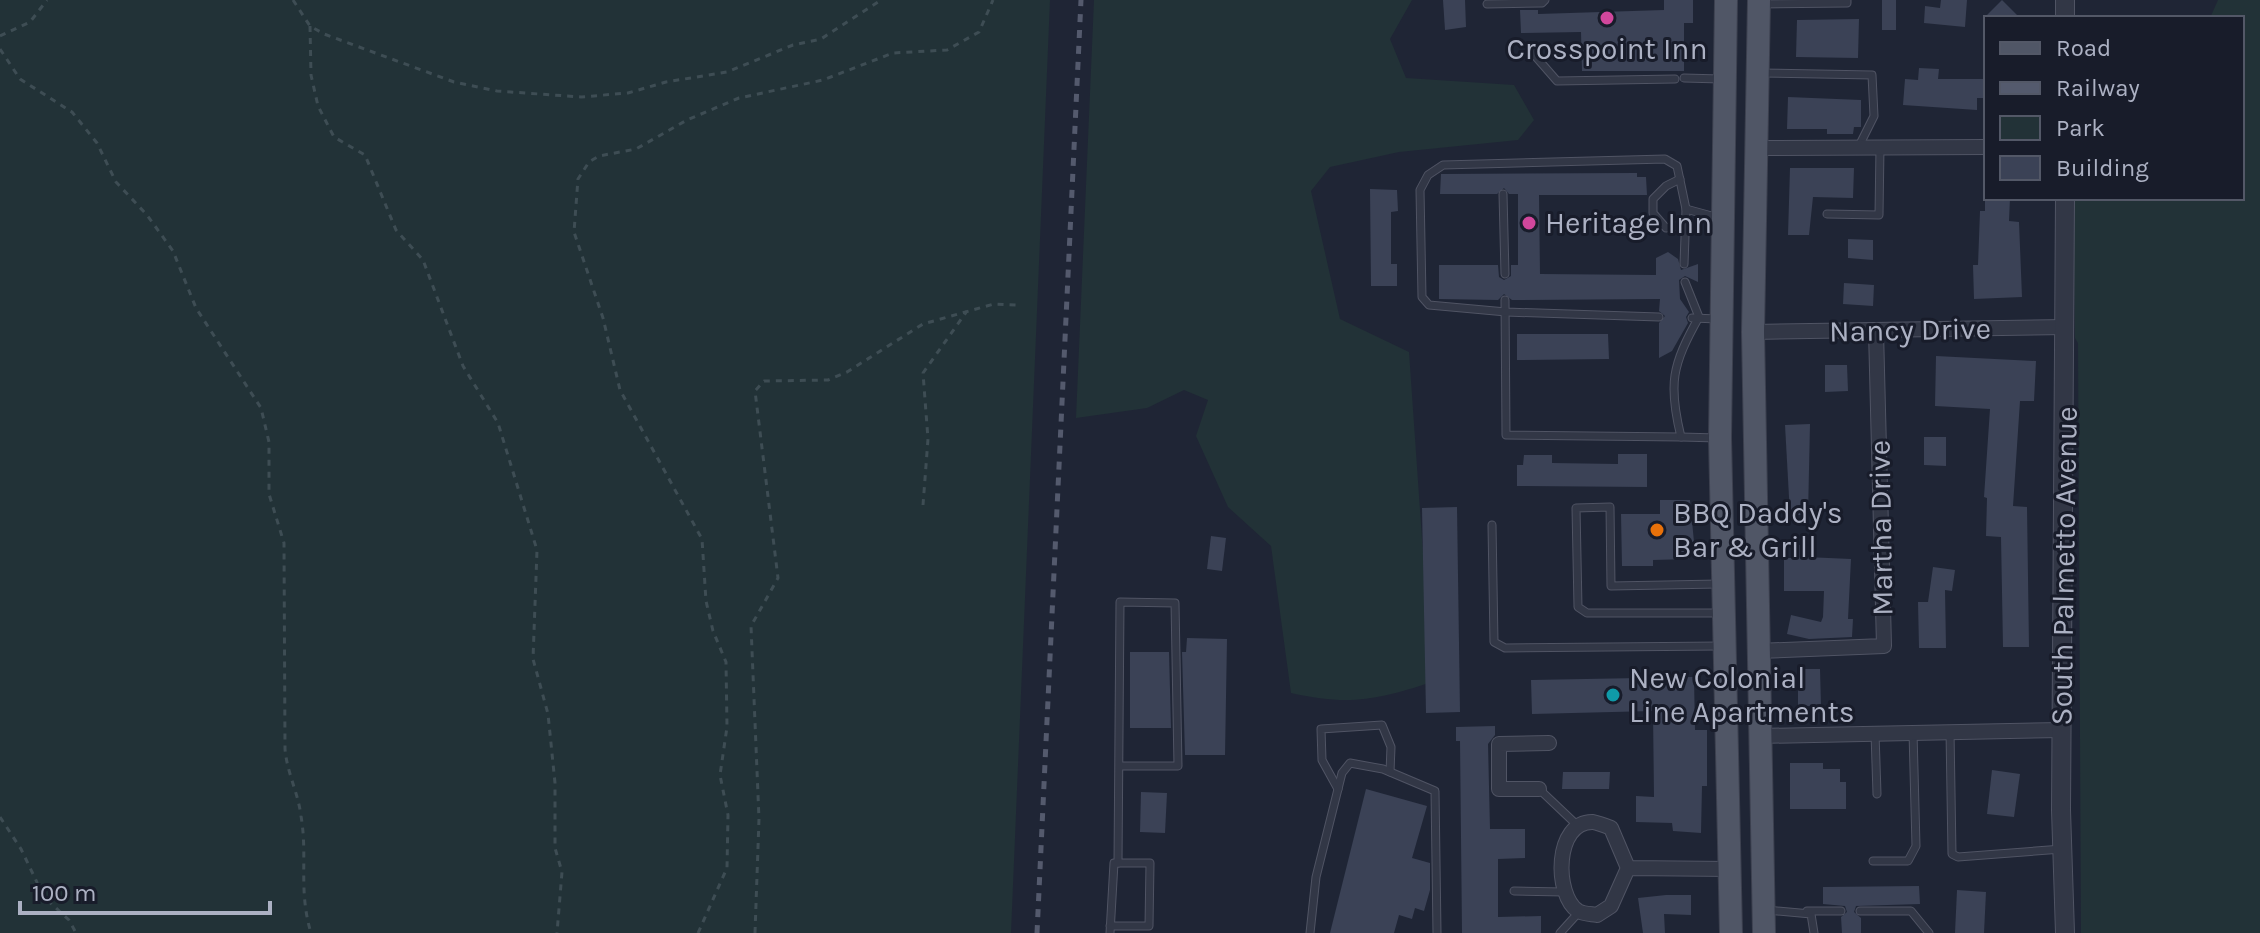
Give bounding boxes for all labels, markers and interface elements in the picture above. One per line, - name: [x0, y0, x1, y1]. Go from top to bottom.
- marker: Crosspoint Inn: [1598, 9, 1616, 27]
- legend: [1984, 16, 2244, 200]
- place label: Crosspoint Inn: [1506, 31, 1708, 67]
- text: Road: [2056, 34, 2111, 62]
- text: Railway: [2056, 74, 2140, 102]
- text: Park: [2056, 114, 2105, 142]
- text: Building: [2056, 154, 2149, 182]
- place label: Heritage Inn: [1545, 205, 1712, 241]
- marker: Heritage Inn: [1520, 214, 1538, 232]
- street label: Nancy Drive: [1829, 311, 1991, 349]
- street label: South Palmetto Avenue: [2043, 406, 2085, 726]
- street label: Martha Drive: [1861, 440, 1901, 616]
- place label: BBQ Daddy's Bar & Grill: [1673, 495, 1843, 565]
- marker: BBQ Daddy's Bar & Grill: [1648, 521, 1666, 539]
- place label: New Colonial Line Apartments: [1629, 660, 1855, 730]
- marker: New Colonial Line Apartments: [1604, 686, 1622, 704]
- scale bar: [20, 865, 270, 915]
- text: 100 m: [32, 879, 97, 907]

